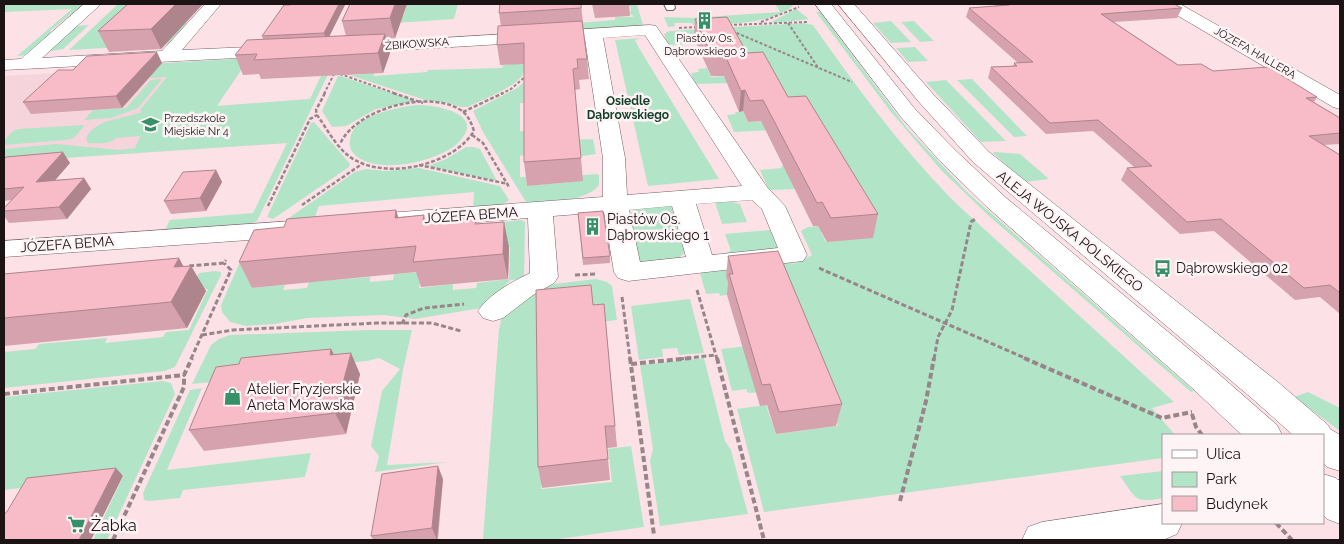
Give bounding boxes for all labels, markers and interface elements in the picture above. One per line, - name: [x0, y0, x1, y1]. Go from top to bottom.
- building icon: Piastów Os. Dąbrowskiego 3: [695, 10, 715, 30]
- street label: JÓZEFA HALLERA: [1212, 23, 1299, 82]
- place label: Piastów Os. Dąbrowskiego 3: [664, 32, 746, 58]
- street label: ŻBIKOWSKA: [385, 35, 450, 53]
- district label: Osiedle Dąbrowskiego: [587, 94, 669, 122]
- place label: Przedszkole Miejskie Nr 4: [164, 112, 229, 138]
- school or university icon: Przedszkole Miejskie Nr 4: [140, 114, 160, 134]
- street label: ALEJA WOJSKA POLSKIEGO: [994, 167, 1146, 295]
- street label: JÓZEFA BEMA: [424, 203, 519, 226]
- place label: Piastów Os. Dąbrowskiego 1: [607, 211, 709, 243]
- building icon: Piastów Os. Dąbrowskiego 1: [583, 217, 603, 237]
- street label: JÓZEFA BEMA: [20, 232, 115, 255]
- bus stop icon: Dąbrowskiego 02: [1152, 258, 1172, 278]
- place label: Dąbrowskiego 02: [1176, 260, 1288, 276]
- place label: Atelier Fryzjerskie Aneta Morawska: [247, 381, 361, 413]
- shop icon: Atelier Fryzjerskie Aneta Morawska: [223, 387, 243, 407]
- legend: [1162, 434, 1324, 524]
- text: Ulica: [1206, 445, 1241, 463]
- text: Park: [1206, 470, 1237, 488]
- text: Budynek: [1206, 495, 1268, 513]
- supermarket icon: Żabka: [67, 515, 87, 535]
- place label: Żabka: [91, 515, 137, 535]

